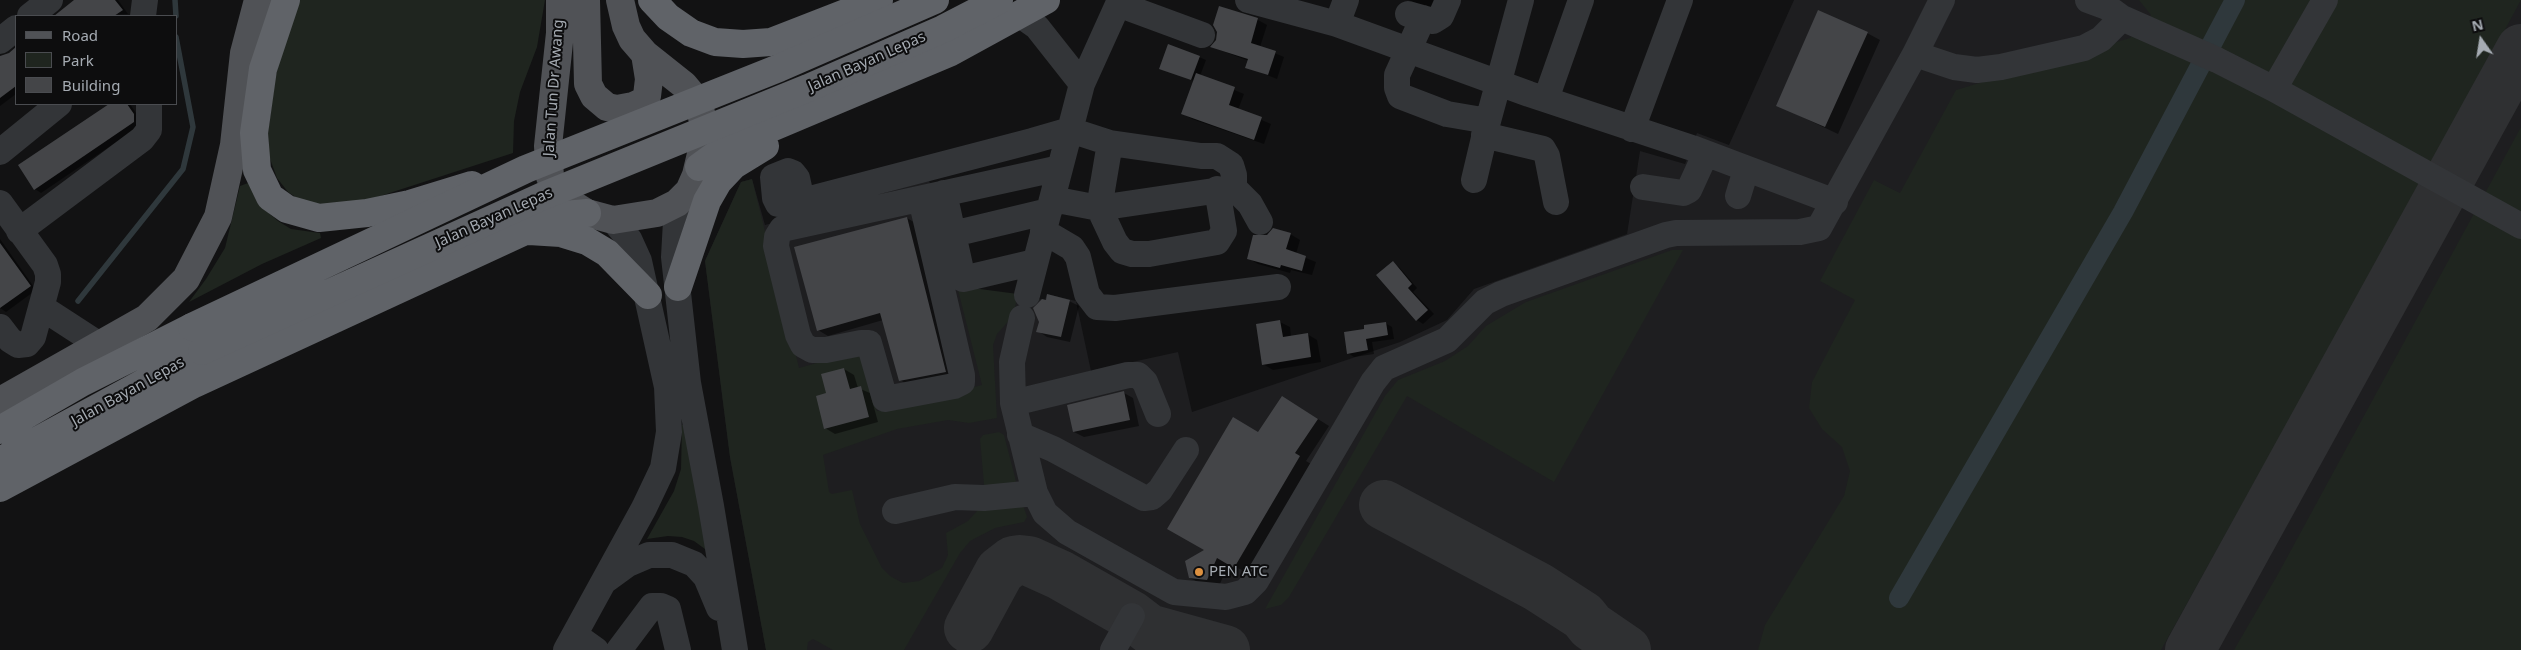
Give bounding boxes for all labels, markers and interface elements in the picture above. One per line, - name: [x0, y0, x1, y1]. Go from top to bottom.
- text: N: [2470, 14, 2485, 35]
- legend: [15, 15, 178, 105]
- north arrow: [2456, 15, 2506, 65]
- street label: Jalan Tun Dr Awang: [540, 19, 568, 157]
- text: Road: [62, 25, 98, 45]
- street label: Jalan Bayan Lepas: [806, 28, 928, 96]
- text: Park: [62, 50, 94, 70]
- text: Building: [62, 75, 120, 95]
- street label: Jalan Bayan Lepas: [433, 184, 555, 252]
- street label: Jalan Bayan Lepas: [68, 353, 188, 431]
- place label: PEN ATC: [1209, 563, 1268, 581]
- marker: PEN ATC: [1193, 566, 1205, 578]

